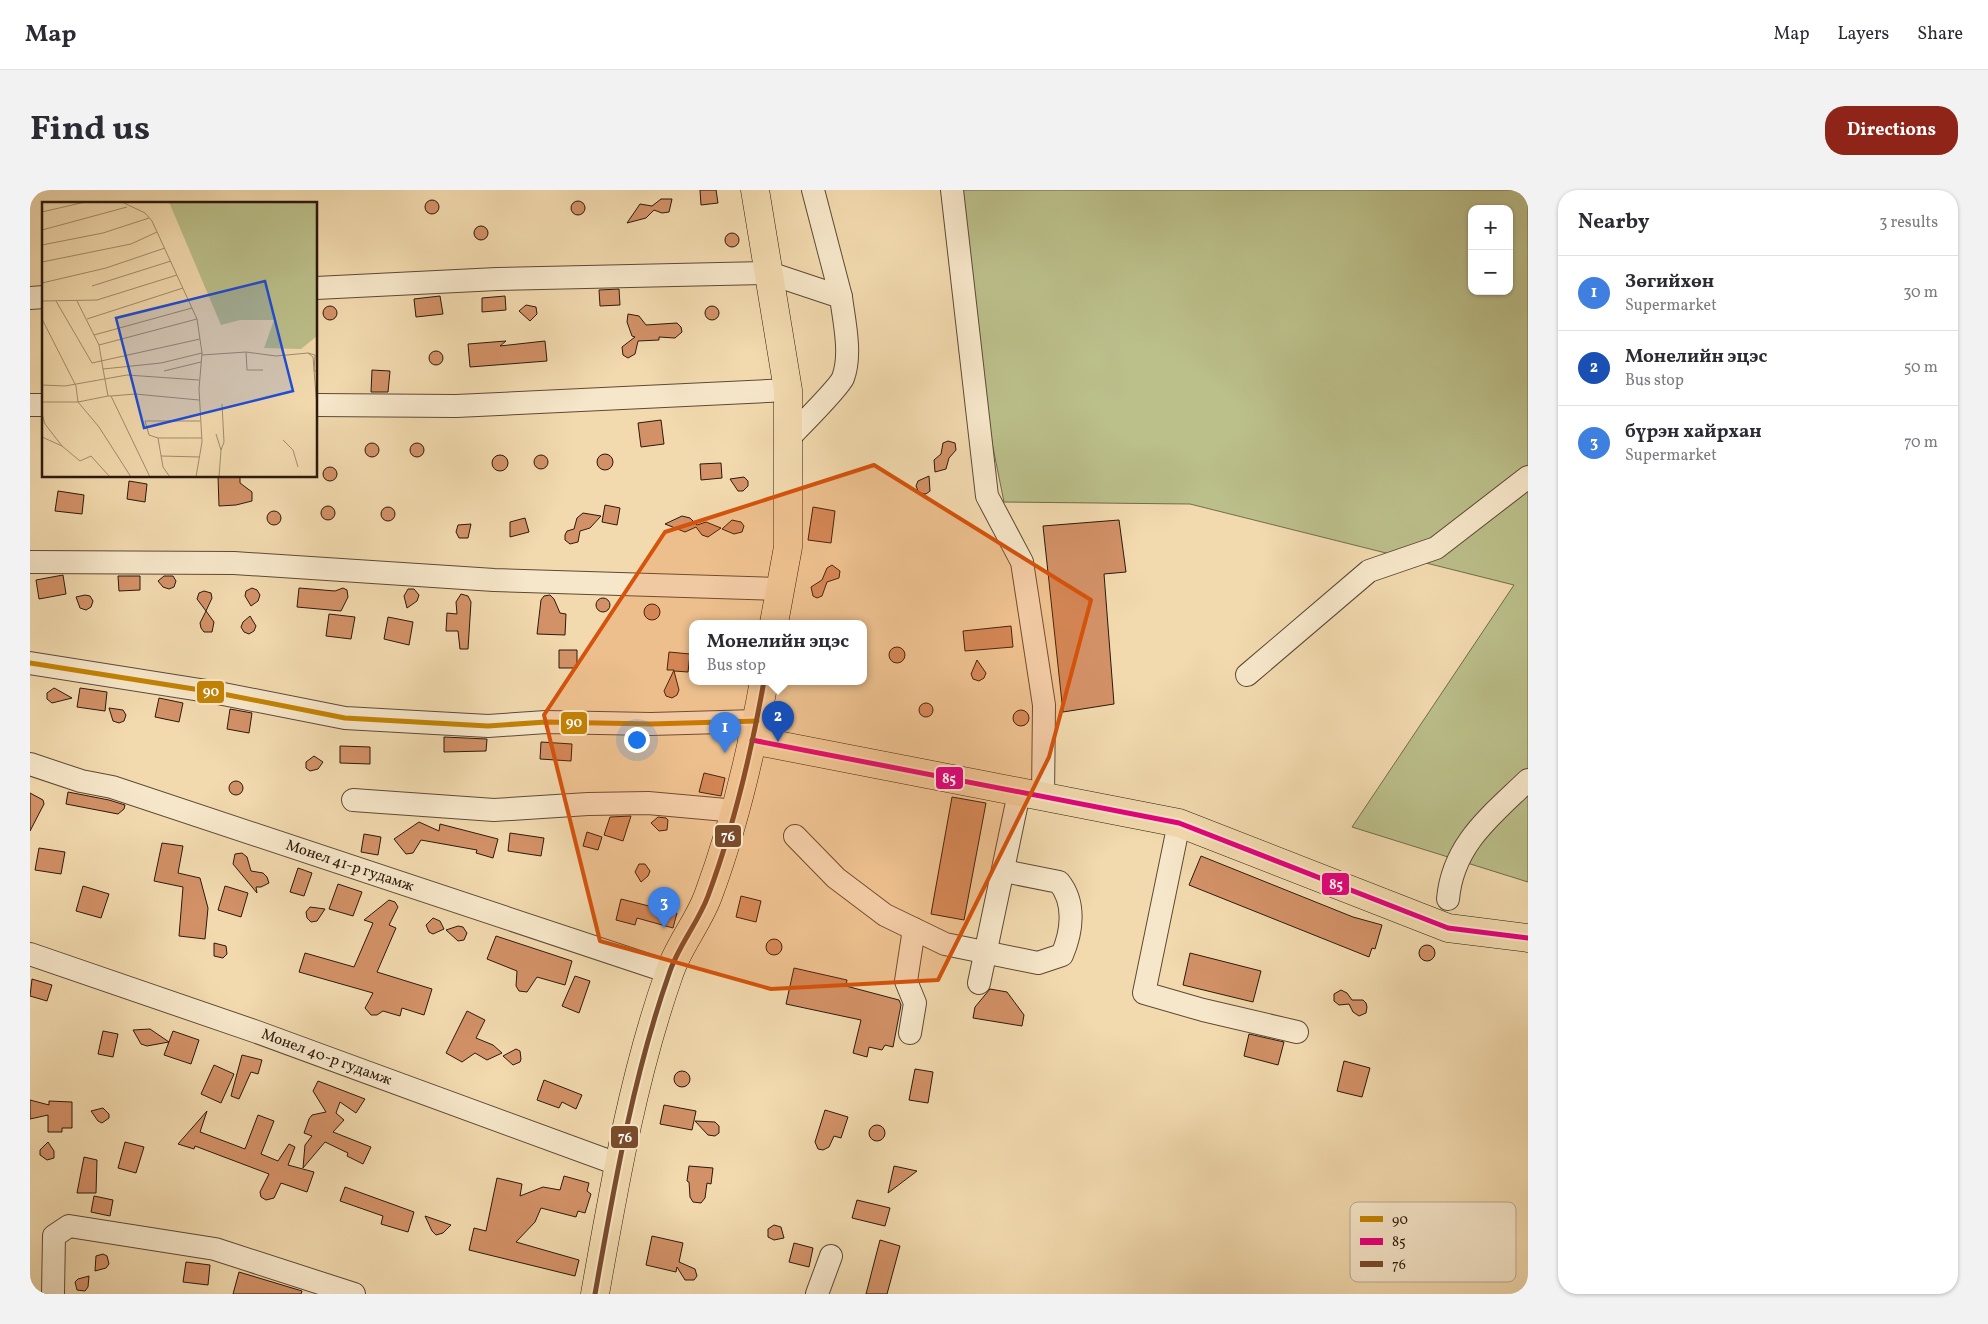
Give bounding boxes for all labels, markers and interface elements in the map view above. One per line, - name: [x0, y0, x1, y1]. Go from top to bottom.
- text: Map: [25, 18, 76, 52]
- text: Map: [1773, 22, 1809, 47]
- text: Layers: [1837, 22, 1889, 47]
- text: Share: [1917, 22, 1963, 47]
- text: Find us: [30, 106, 150, 154]
- button: Directions: [1825, 106, 1958, 155]
- inset map: [42, 202, 318, 478]
- map controls: [1468, 205, 1513, 295]
- button: +: [1468, 205, 1513, 250]
- text: Nearby: [1578, 208, 1649, 237]
- text: 3 results: [1879, 212, 1938, 234]
- button: −: [1468, 250, 1513, 295]
- text: Зөгийхөн: [1625, 269, 1714, 295]
- text: 1: [1591, 282, 1597, 304]
- text: 30 m: [1903, 282, 1938, 304]
- text: Supermarket: [1625, 295, 1717, 317]
- text: Монелийн эцэс: [1625, 344, 1767, 370]
- text: 2: [1590, 357, 1598, 379]
- text: 50 m: [1904, 357, 1938, 379]
- text: Bus stop: [1625, 370, 1684, 392]
- text: бүрэн хайрхан: [1625, 419, 1762, 445]
- text: 3: [1590, 432, 1598, 454]
- text: 70 m: [1904, 432, 1938, 454]
- text: Supermarket: [1625, 445, 1717, 467]
- popup: [689, 620, 867, 685]
- text: Монелийн эцэс: [707, 629, 849, 655]
- text: Bus stop: [707, 655, 766, 677]
- line badge: 90: [196, 680, 225, 704]
- text: 90: [203, 683, 220, 702]
- pin: 2: [762, 701, 794, 742]
- line badge: 90: [560, 711, 588, 735]
- pin: 1: [709, 712, 741, 753]
- text: 90: [566, 714, 583, 733]
- your location: [624, 727, 650, 753]
- line badge: 85: [935, 766, 964, 790]
- text: 85: [942, 770, 956, 789]
- line badge: 76: [714, 824, 742, 848]
- text: 76: [721, 828, 735, 847]
- street label: Монел 41-р гудамж: [283, 835, 417, 897]
- line badge: 85: [1321, 872, 1350, 896]
- text: 85: [1329, 876, 1343, 895]
- pin: 3: [648, 887, 680, 928]
- street label: Монел 40-р гудамж: [258, 1024, 395, 1091]
- line badge: 76: [610, 1125, 639, 1149]
- text: 76: [618, 1129, 632, 1148]
- legend: [1350, 1202, 1516, 1282]
- text: 90: [1392, 1211, 1408, 1230]
- text: 85: [1392, 1233, 1406, 1252]
- text: 76: [1392, 1256, 1406, 1275]

